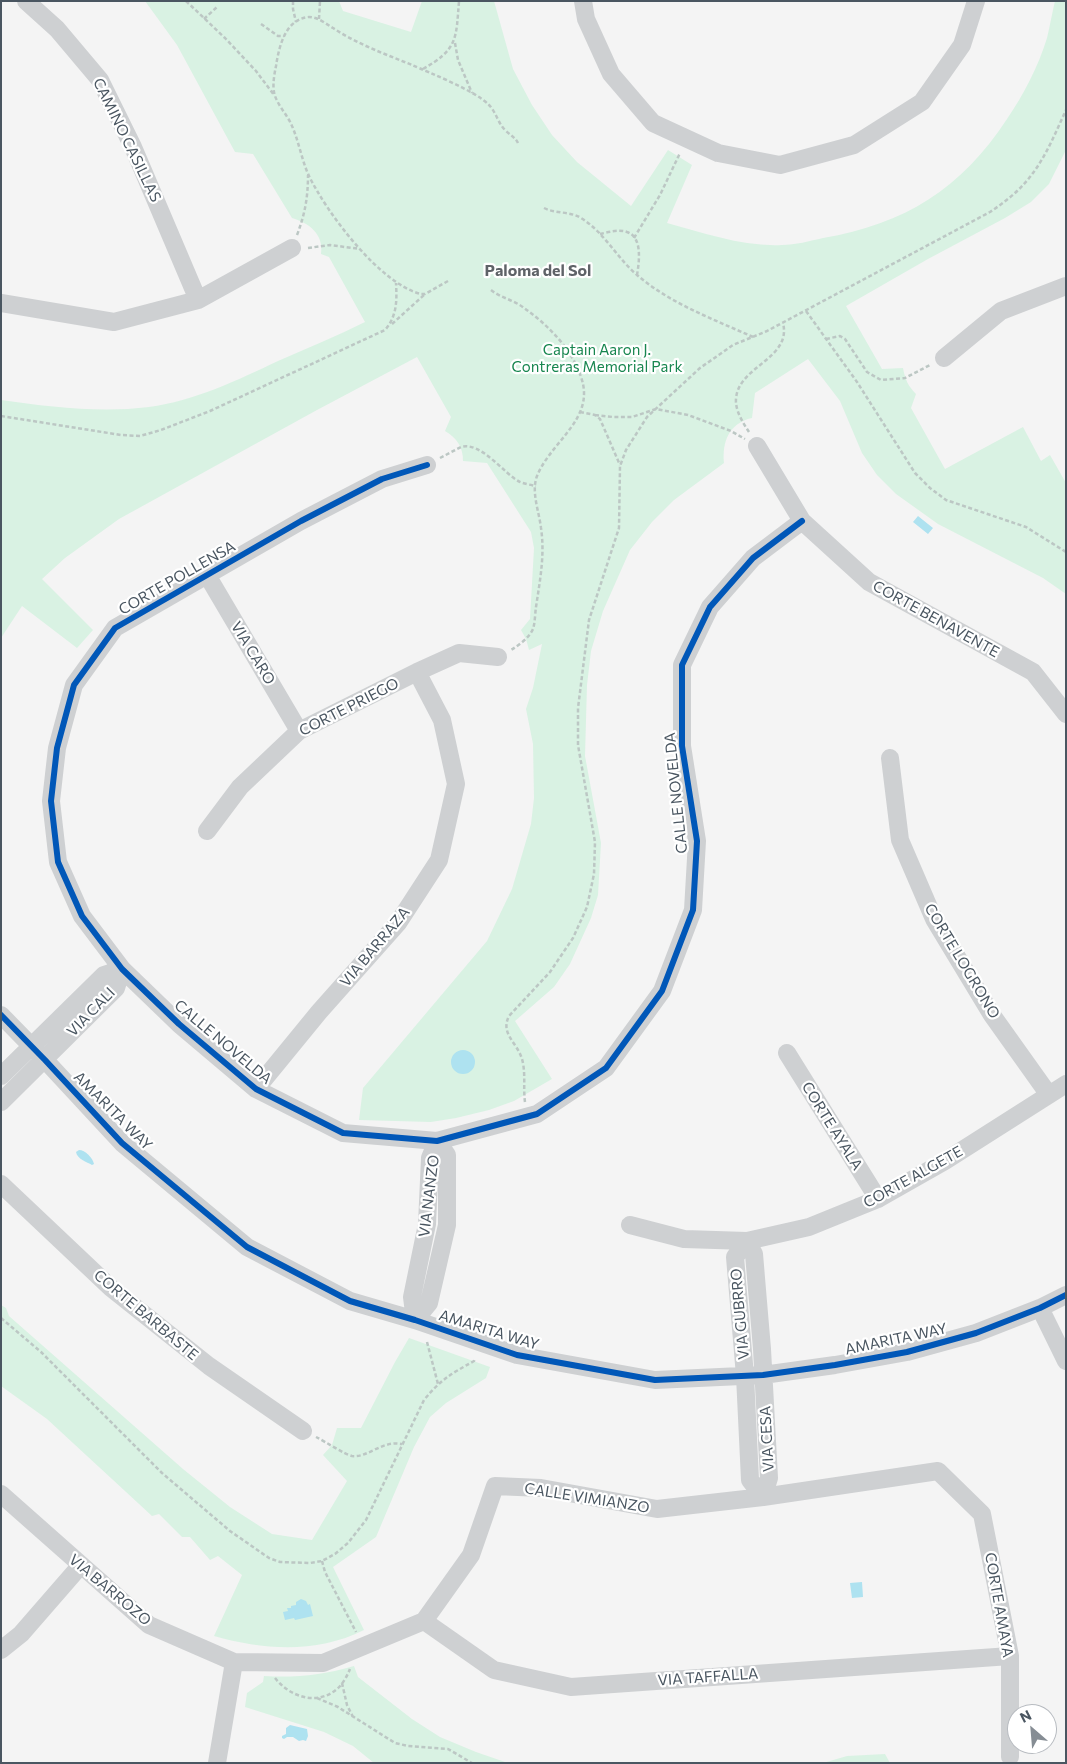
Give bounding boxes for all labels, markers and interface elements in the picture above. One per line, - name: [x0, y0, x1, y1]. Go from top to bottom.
- street label: CAMINO CASILLAS: [89, 75, 165, 205]
- district label: Paloma del Sol: [485, 261, 591, 281]
- park label: Captain Aaron J. Contreras Memorial Park: [511, 341, 683, 376]
- street label: CORTE POLLENSA: [115, 537, 239, 619]
- street label: CORTE BENAVENTE: [870, 577, 1002, 661]
- street label: VIA CARO: [227, 618, 279, 688]
- street label: CORTE PRIEGO: [296, 674, 402, 740]
- street label: CALLE NOVELDA: [661, 732, 691, 854]
- street label: CORTE LOGRONO: [921, 900, 1003, 1022]
- street label: VIA BARRAZA: [336, 903, 414, 991]
- street label: VIA CALI: [63, 984, 119, 1040]
- street label: CALLE NOVELDA: [171, 996, 275, 1088]
- street label: AMARITA WAY: [70, 1068, 156, 1154]
- street label: CORTE AYALA: [798, 1079, 866, 1173]
- street label: CORTE ALGETE: [860, 1142, 966, 1212]
- street label: VIA NANZO: [415, 1154, 443, 1238]
- street label: CORTE BARBASTE: [90, 1266, 202, 1364]
- street label: VIA GUBRRO: [727, 1268, 753, 1360]
- street label: AMARITA WAY: [437, 1306, 541, 1354]
- street label: AMARITA WAY: [843, 1319, 949, 1359]
- street label: VIA CESA: [756, 1406, 778, 1472]
- street label: CALLE VIMIANZO: [523, 1479, 651, 1517]
- street label: VIA BARROZO: [65, 1550, 155, 1630]
- street label: CORTE AMAYA: [981, 1551, 1017, 1659]
- street label: VIA TAFFALLA: [657, 1665, 759, 1689]
- north arrow: [1007, 1704, 1057, 1754]
- text: N: [1017, 1706, 1034, 1726]

